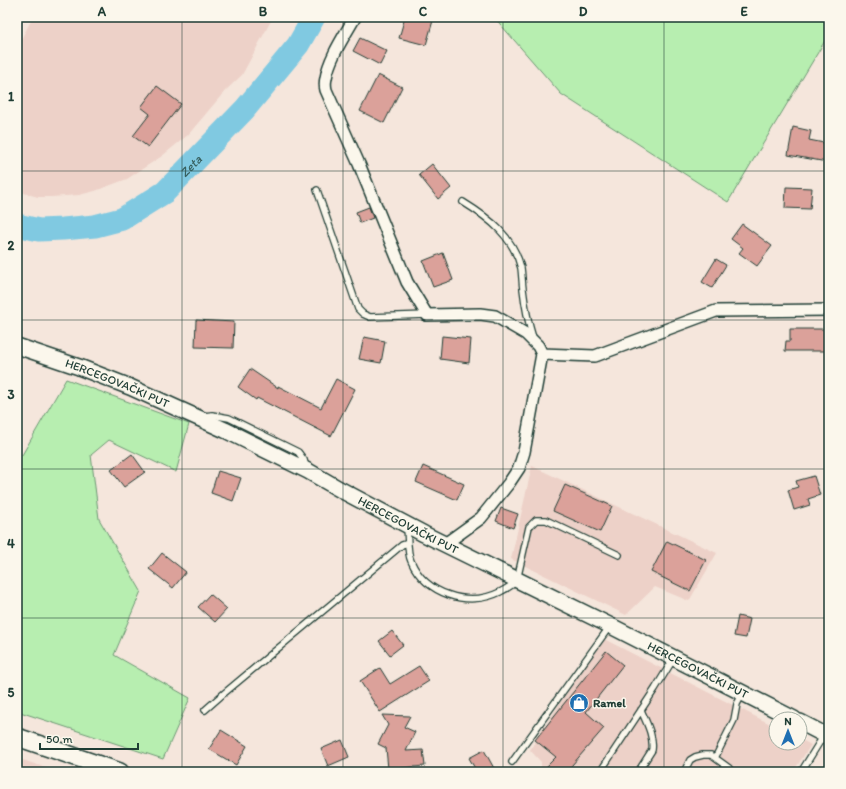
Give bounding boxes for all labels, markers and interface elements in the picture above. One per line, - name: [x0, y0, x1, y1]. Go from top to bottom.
- text: A: [97, 4, 107, 19]
- text: B: [259, 4, 268, 19]
- text: C: [419, 4, 428, 19]
- text: D: [579, 4, 588, 19]
- text: E: [740, 4, 748, 19]
- text: 1: [8, 89, 14, 104]
- water label: Zeta: [176, 151, 205, 180]
- text: 2: [8, 238, 15, 253]
- street label: HERCEGOVAČKI PUT: [63, 356, 172, 411]
- text: 3: [7, 387, 15, 402]
- street label: HERCEGOVAČKI PUT: [356, 493, 461, 557]
- text: 4: [7, 536, 15, 551]
- street label: HERCEGOVAČKI PUT: [645, 639, 751, 702]
- text: 5: [8, 685, 15, 700]
- shop icon: Ramel: [568, 692, 590, 714]
- place label: Ramel: [593, 696, 626, 710]
- north arrow: [768, 711, 808, 751]
- text: N: [784, 715, 792, 728]
- scale bar: [40, 725, 138, 751]
- text: 50 m: [46, 732, 72, 746]

